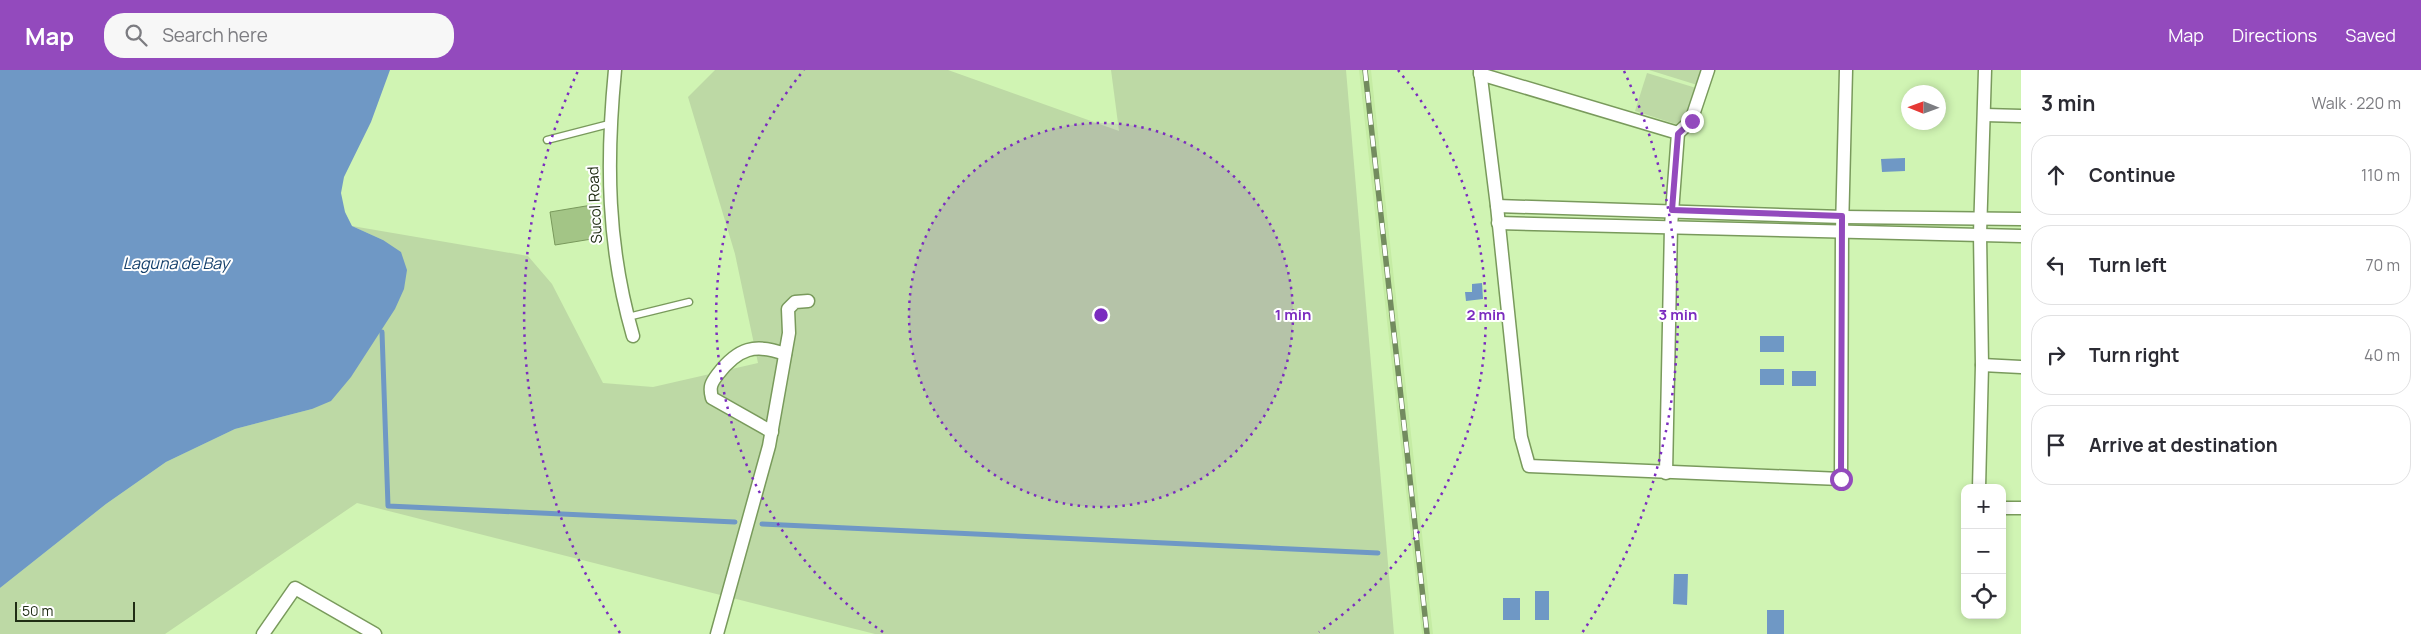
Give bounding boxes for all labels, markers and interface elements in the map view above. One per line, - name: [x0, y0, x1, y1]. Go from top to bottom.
- search box: [104, 13, 454, 58]
- text: Map: [25, 19, 74, 52]
- icon: search: [122, 21, 150, 49]
- text: Search here: [162, 22, 268, 48]
- text: Map: [2168, 23, 2204, 47]
- text: Directions: [2232, 23, 2317, 47]
- text: Saved: [2345, 23, 2396, 47]
- north arrow: [1901, 85, 1946, 130]
- text: 3 min: [2041, 89, 2095, 117]
- text: Walk · 220 m: [2311, 92, 2401, 114]
- route end: [1681, 110, 1704, 133]
- icon: ahead: [2042, 161, 2070, 189]
- text: Continue: [2089, 162, 2175, 188]
- text: 110 m: [2361, 164, 2400, 186]
- street label: Sucol Road: [582, 166, 607, 244]
- icon: left: [2042, 251, 2070, 279]
- water label: Laguna de Bay: [123, 252, 232, 274]
- text: Turn left: [2089, 252, 2167, 278]
- text: 70 m: [2365, 254, 2400, 276]
- text: 1 min: [1275, 304, 1311, 325]
- text: 2 min: [1466, 304, 1506, 325]
- text: 3 min: [1659, 304, 1697, 325]
- centre of rings: [1092, 306, 1110, 324]
- icon: right: [2042, 341, 2070, 369]
- text: Turn right: [2089, 342, 2179, 368]
- text: 40 m: [2364, 344, 2400, 366]
- icon: arrive: [2042, 431, 2070, 459]
- text: Arrive at destination: [2089, 432, 2278, 458]
- route start: [1830, 468, 1853, 491]
- map controls: [1961, 484, 2006, 619]
- button: +: [1961, 484, 2006, 529]
- button: −: [1961, 529, 2006, 574]
- button: locate: [1961, 574, 2006, 619]
- scale bar: [15, 599, 135, 622]
- text: 50 m: [22, 601, 53, 620]

